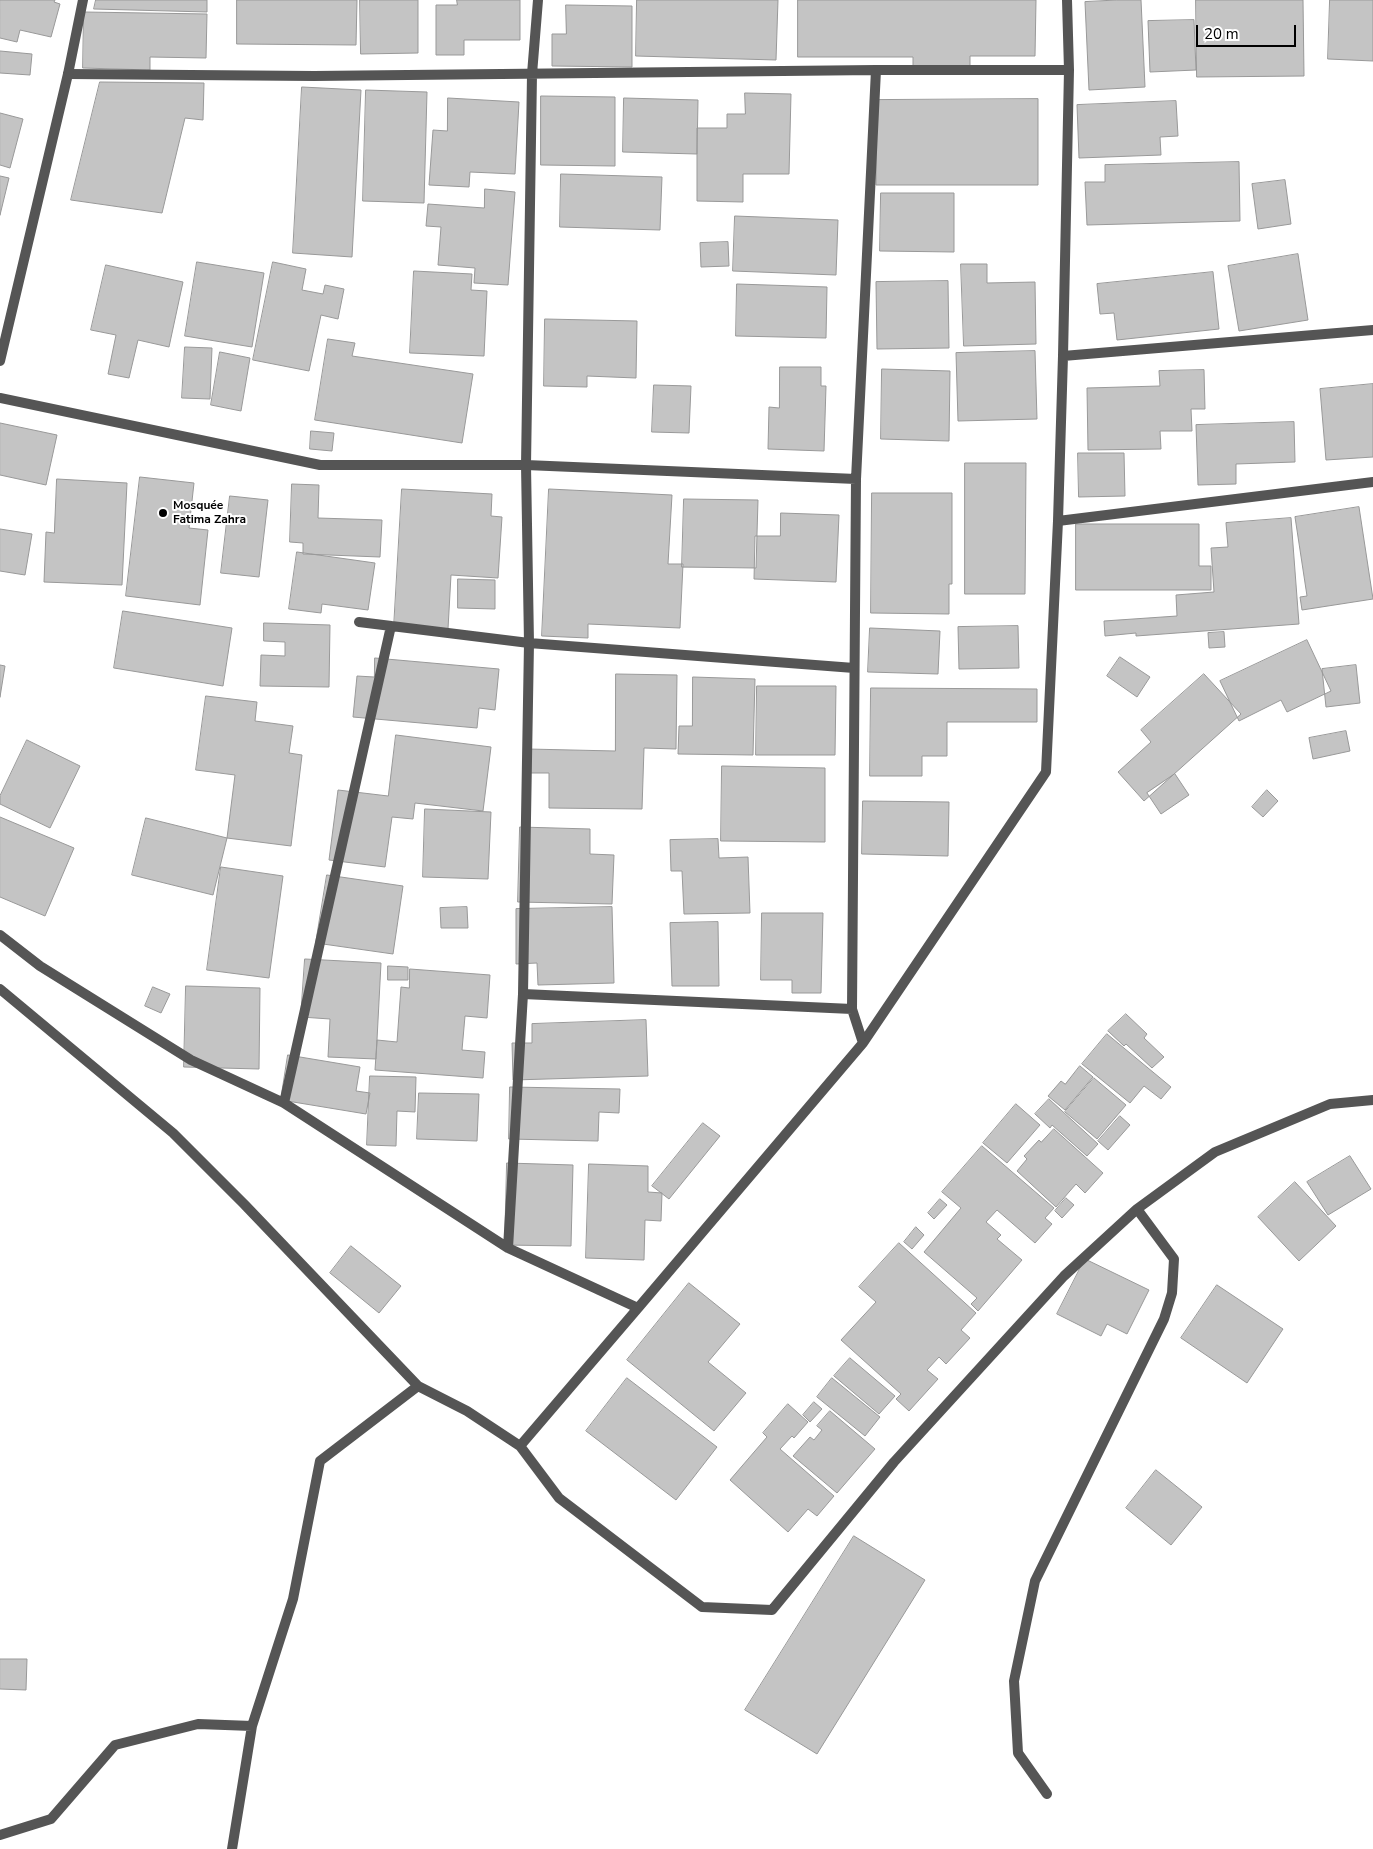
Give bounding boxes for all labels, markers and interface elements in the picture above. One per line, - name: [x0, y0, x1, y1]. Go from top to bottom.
- scale bar: [1198, 15, 1298, 47]
- text: 20 m: [1204, 24, 1239, 44]
- place label: Mosquée Fatima Zahra: [173, 499, 246, 527]
- marker: Mosquée Fatima Zahra: [157, 507, 169, 519]

